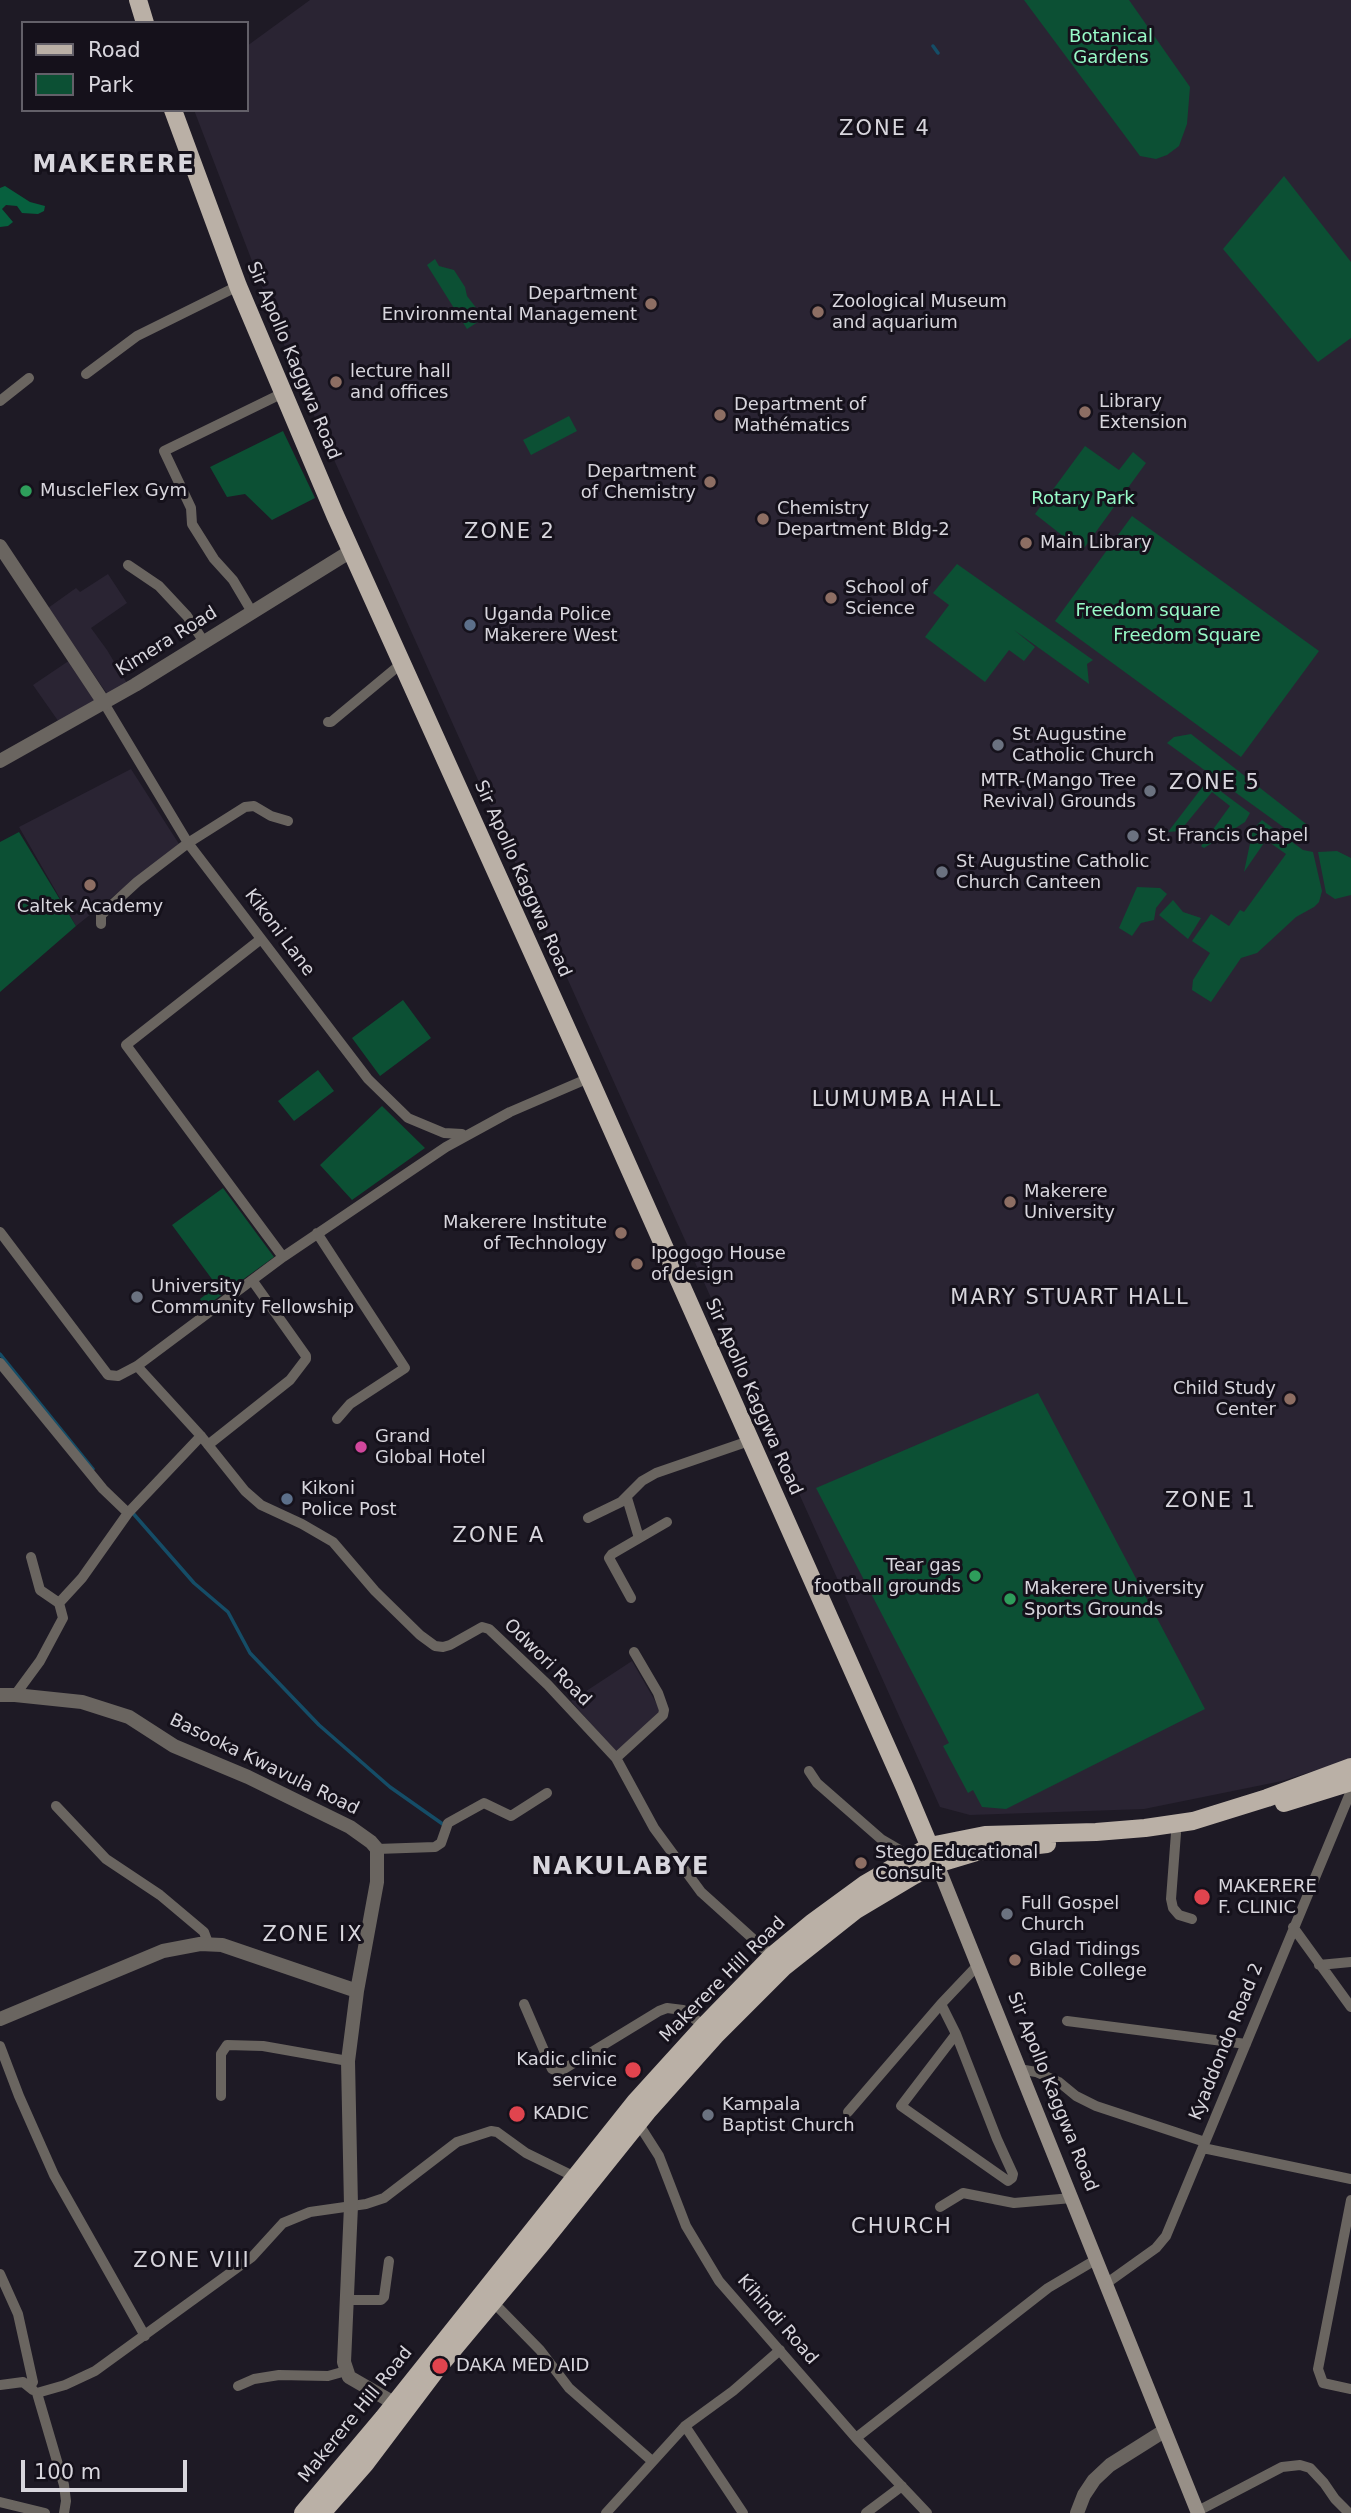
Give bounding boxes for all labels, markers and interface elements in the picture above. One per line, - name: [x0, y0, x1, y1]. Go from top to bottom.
- legend: [21, 21, 248, 112]
- park label: Botanical Gardens: [1069, 26, 1153, 68]
- text: Road: [88, 38, 141, 62]
- text: Park: [88, 73, 133, 97]
- district label: ZONE 4: [840, 117, 930, 143]
- district label: MAKERERE: [33, 152, 195, 180]
- street label: Sir Apollo Kaggwa Road: [241, 259, 345, 463]
- place label: Department Environmental Management: [382, 283, 637, 326]
- place label: Zoological Museum and aquarium: [832, 291, 1007, 334]
- marker: Department Environmental Management: [643, 296, 659, 312]
- marker: Zoological Museum and aquarium: [810, 304, 826, 320]
- place label: lecture hall and offices: [350, 361, 451, 404]
- marker: lecture hall and offices: [328, 374, 344, 390]
- place label: Library Extension: [1099, 391, 1187, 434]
- place label: Department of Mathématics: [734, 394, 866, 436]
- marker: Library Extension: [1077, 404, 1093, 420]
- marker: Department of Mathématics: [712, 407, 728, 423]
- place label: Department of Chemistry: [581, 461, 696, 504]
- marker: Department of Chemistry: [702, 474, 718, 490]
- place label: MuscleFlex Gym: [40, 480, 187, 502]
- marker: MuscleFlex Gym: [18, 483, 34, 499]
- park label: Rotary Park: [1031, 488, 1135, 510]
- place label: Chemistry Department Bldg-2: [777, 498, 950, 540]
- marker: Chemistry Department Bldg-2: [755, 511, 771, 527]
- district label: ZONE 2: [465, 520, 555, 546]
- place label: Main Library: [1040, 532, 1152, 554]
- marker: Main Library: [1018, 535, 1034, 551]
- place label: School of Science: [845, 577, 928, 620]
- marker: School of Science: [823, 590, 839, 606]
- park label: Freedom square: [1075, 600, 1221, 622]
- street label: Kimera Road: [113, 602, 221, 682]
- place label: Uganda Police Makerere West: [484, 604, 618, 646]
- marker: Uganda Police Makerere West: [462, 617, 478, 633]
- park label: Freedom Square: [1113, 625, 1261, 647]
- place label: St Augustine Catholic Church: [1012, 724, 1154, 766]
- marker: St Augustine Catholic Church: [990, 737, 1006, 753]
- place label: MTR-(Mango Tree Revival) Grounds: [981, 770, 1136, 812]
- district label: ZONE 5: [1170, 771, 1260, 797]
- street label: Sir Apollo Kaggwa Road: [469, 777, 575, 981]
- marker: MTR-(Mango Tree Revival) Grounds: [1142, 783, 1158, 799]
- place label: St. Francis Chapel: [1147, 825, 1308, 847]
- marker: St. Francis Chapel: [1125, 828, 1141, 844]
- place label: St Augustine Catholic Church Canteen: [956, 851, 1149, 894]
- marker: St Augustine Catholic Church Canteen: [934, 864, 950, 880]
- marker: Caltek Academy: [82, 877, 98, 893]
- street label: Kikoni Lane: [239, 885, 319, 981]
- place label: Caltek Academy: [17, 896, 163, 918]
- district label: LUMUMBA HALL: [813, 1088, 1001, 1114]
- place label: Makerere University: [1024, 1181, 1115, 1224]
- marker: Makerere University: [1002, 1194, 1018, 1210]
- place label: Makerere Institute of Technology: [443, 1212, 607, 1254]
- marker: Makerere Institute of Technology: [613, 1225, 629, 1241]
- place label: Ipogogo House of design: [651, 1243, 786, 1286]
- marker: Ipogogo House of design: [629, 1256, 645, 1272]
- place label: University Community Fellowship: [151, 1276, 354, 1318]
- district label: MARY STUART HALL: [952, 1286, 1188, 1312]
- marker: University Community Fellowship: [129, 1289, 145, 1305]
- street label: Sir Apollo Kaggwa Road: [700, 1295, 806, 1499]
- place label: Child Study Center: [1173, 1378, 1276, 1420]
- marker: Child Study Center: [1282, 1391, 1298, 1407]
- place label: Grand Global Hotel: [375, 1426, 486, 1468]
- marker: Grand Global Hotel: [353, 1439, 369, 1455]
- place label: Kikoni Police Post: [301, 1478, 397, 1520]
- district label: ZONE 1: [1166, 1489, 1256, 1515]
- marker: Kikoni Police Post: [279, 1491, 295, 1507]
- district label: ZONE A: [453, 1524, 545, 1550]
- place label: Tear gas football grounds: [814, 1555, 961, 1598]
- marker: Tear gas football grounds: [967, 1568, 983, 1584]
- place label: Makerere University Sports Grounds: [1024, 1578, 1204, 1620]
- marker: Makerere University Sports Grounds: [1002, 1591, 1018, 1607]
- street label: Odwori Road: [499, 1615, 595, 1711]
- street label: Basooka Kwavula Road: [166, 1710, 362, 1820]
- place label: Stego Educational Consult: [875, 1842, 1038, 1884]
- district label: NAKULABYE: [533, 1854, 709, 1882]
- marker: Stego Educational Consult: [853, 1855, 869, 1871]
- place label: MAKERERE F. CLINIC: [1218, 1876, 1317, 1918]
- marker: MAKERERE F. CLINIC: [1192, 1887, 1212, 1907]
- place label: Full Gospel Church: [1021, 1893, 1119, 1936]
- marker: Full Gospel Church: [999, 1906, 1015, 1922]
- street label: Makerere Hill Road: [656, 1913, 790, 2047]
- district label: ZONE IX: [263, 1923, 363, 1949]
- place label: Glad Tidings Bible College: [1029, 1939, 1147, 1982]
- marker: Glad Tidings Bible College: [1007, 1952, 1023, 1968]
- street label: Kyaddondo Road 2: [1186, 1960, 1268, 2124]
- street label: Sir Apollo Kaggwa Road: [1002, 1989, 1102, 2195]
- place label: Kadic clinic service: [516, 2049, 617, 2092]
- marker: Kadic clinic service: [623, 2060, 643, 2080]
- place label: Kampala Baptist Church: [722, 2094, 855, 2136]
- place label: KADIC: [533, 2103, 589, 2125]
- marker: KADIC: [507, 2104, 527, 2124]
- marker: Kampala Baptist Church: [700, 2107, 716, 2123]
- district label: CHURCH: [852, 2215, 952, 2241]
- district label: ZONE VIII: [134, 2249, 250, 2275]
- street label: Kihindi Road: [732, 2271, 822, 2369]
- street label: Makerere Hill Road: [295, 2343, 417, 2487]
- place label: DAKA MED AID: [456, 2355, 589, 2377]
- marker: DAKA MED AID: [430, 2356, 450, 2376]
- scale bar: [24, 2446, 191, 2490]
- text: 100 m: [34, 2460, 101, 2484]

